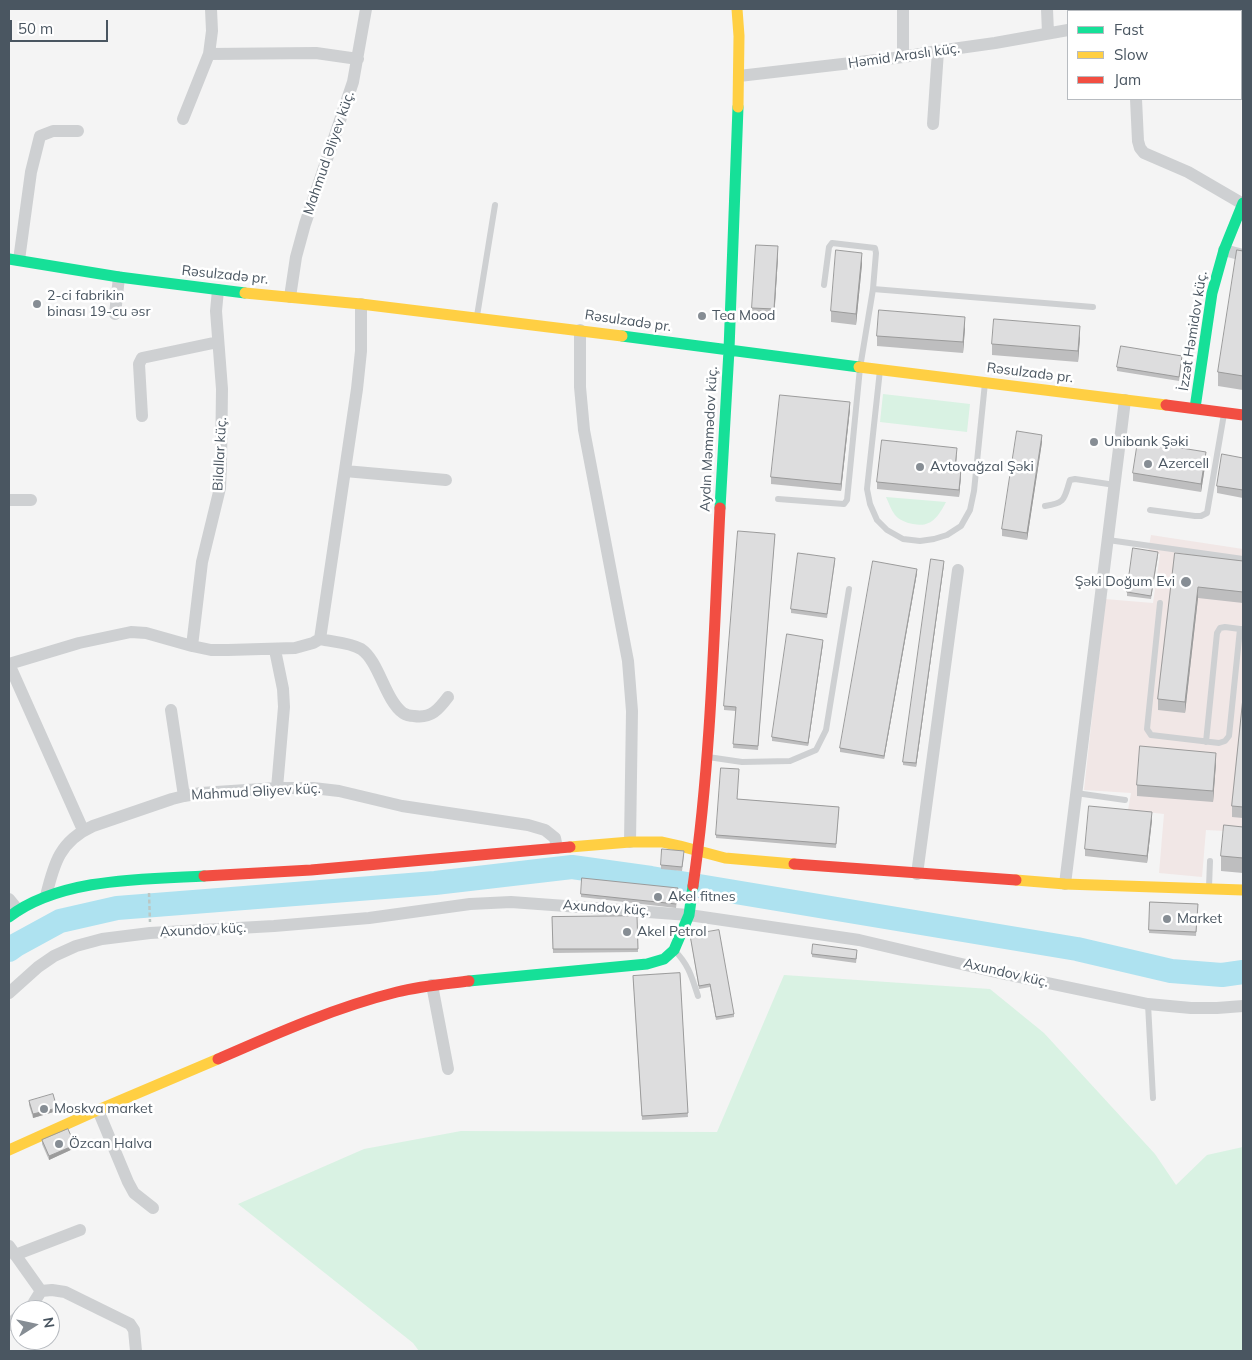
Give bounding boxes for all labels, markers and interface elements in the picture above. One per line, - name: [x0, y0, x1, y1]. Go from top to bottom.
- scale bar: [12, 10, 110, 42]
- legend: [1067, 10, 1242, 100]
- text: 50 m: [18, 19, 53, 38]
- text: Fast: [1114, 20, 1144, 39]
- street label: Həmid Araslı küç.: [847, 40, 961, 72]
- text: Slow: [1114, 45, 1148, 64]
- text: Jam: [1114, 70, 1141, 89]
- street label: Mahmud Əliyev küç.: [300, 89, 358, 217]
- street label: Rəsulzadə pr.: [181, 262, 269, 288]
- street label: İzzət Həmidov küç.: [1175, 270, 1211, 392]
- place label: 2-ci fabrikin binası 19-cu əsr: [47, 288, 151, 321]
- marker: 2-ci fabrikin binası 19-cu əsr: [31, 298, 43, 310]
- street label: Rəsulzadə pr.: [584, 307, 672, 335]
- place label: Tea Mood: [712, 308, 775, 324]
- marker: Tea Mood: [696, 310, 708, 322]
- street label: Rəsulzadə pr.: [986, 359, 1074, 387]
- street label: Aydın Məmmədov küç.: [697, 366, 721, 512]
- street label: Bilallar küç.: [210, 417, 230, 491]
- place label: Unibank Şəki: [1104, 434, 1189, 450]
- marker: Unibank Şəki: [1088, 436, 1100, 448]
- place label: Azercell: [1158, 456, 1209, 472]
- marker: Azercell: [1142, 458, 1154, 470]
- place label: Avtovağzal Şəki: [930, 459, 1034, 475]
- marker: Avtovağzal Şəki: [914, 461, 926, 473]
- place label: Şəki Doğum Evi: [1075, 574, 1175, 590]
- marker: Şəki Doğum Evi: [1179, 575, 1193, 589]
- street label: Mahmud Əliyev küç.: [191, 780, 321, 804]
- place label: Akel fitnes: [668, 889, 736, 905]
- marker: Akel fitnes: [652, 891, 664, 903]
- street label: Axundov küç.: [562, 897, 650, 919]
- place label: Market: [1177, 911, 1222, 927]
- marker: Market: [1161, 913, 1173, 925]
- street label: Axundov küç.: [159, 919, 247, 941]
- place label: Akel Petrol: [637, 924, 707, 940]
- marker: Akel Petrol: [621, 926, 633, 938]
- street label: Axundov küç.: [962, 955, 1050, 991]
- place label: Moskva market: [54, 1101, 153, 1117]
- marker: Moskva market: [38, 1103, 50, 1115]
- place label: Özcan Halva: [69, 1136, 152, 1152]
- marker: Özcan Halva: [53, 1138, 65, 1150]
- north arrow: [10, 1300, 60, 1350]
- text: N: [39, 1316, 59, 1329]

